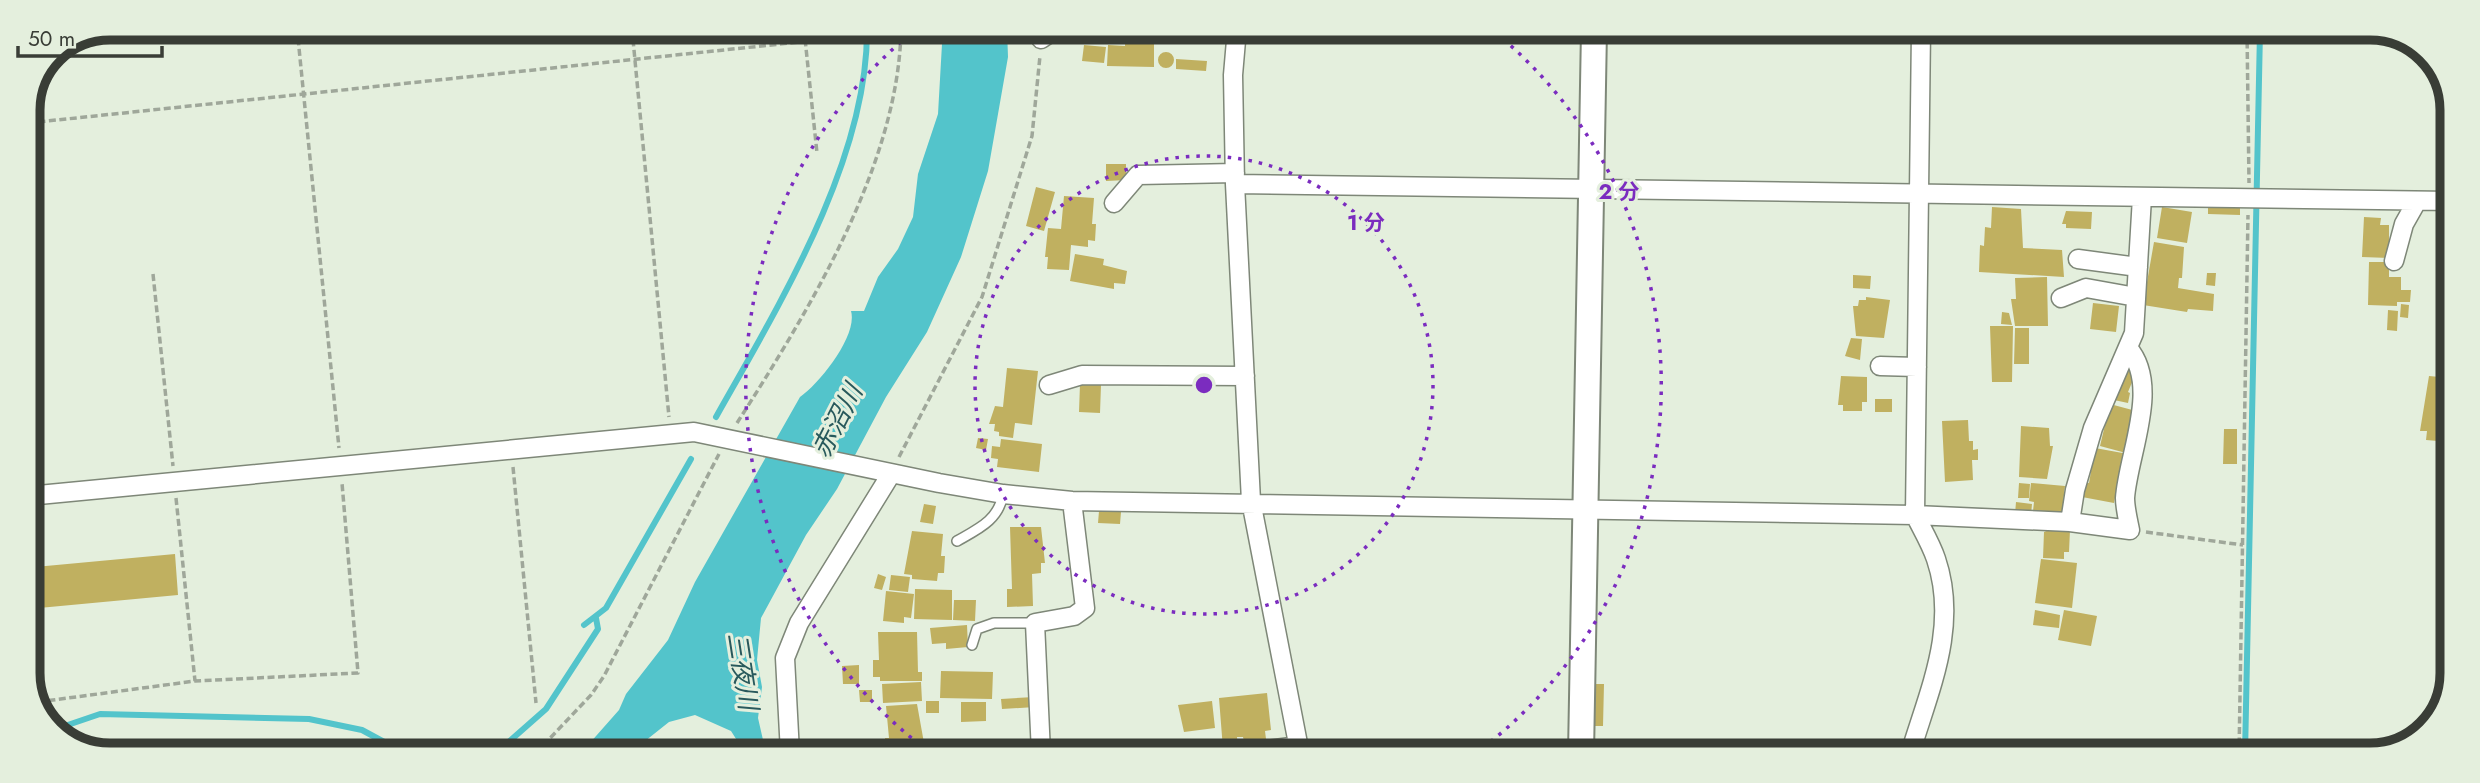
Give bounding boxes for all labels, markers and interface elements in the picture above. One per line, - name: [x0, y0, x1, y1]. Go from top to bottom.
- scale bar: [18, 14, 161, 58]
- text: 50 m: [28, 24, 75, 54]
- text: 2 分: [1598, 177, 1640, 207]
- text: 1 分: [1347, 208, 1385, 238]
- centre of rings: [1192, 373, 1216, 397]
- water label: 赤沼川: [802, 375, 873, 464]
- water label: 三夜川: [718, 630, 768, 715]

